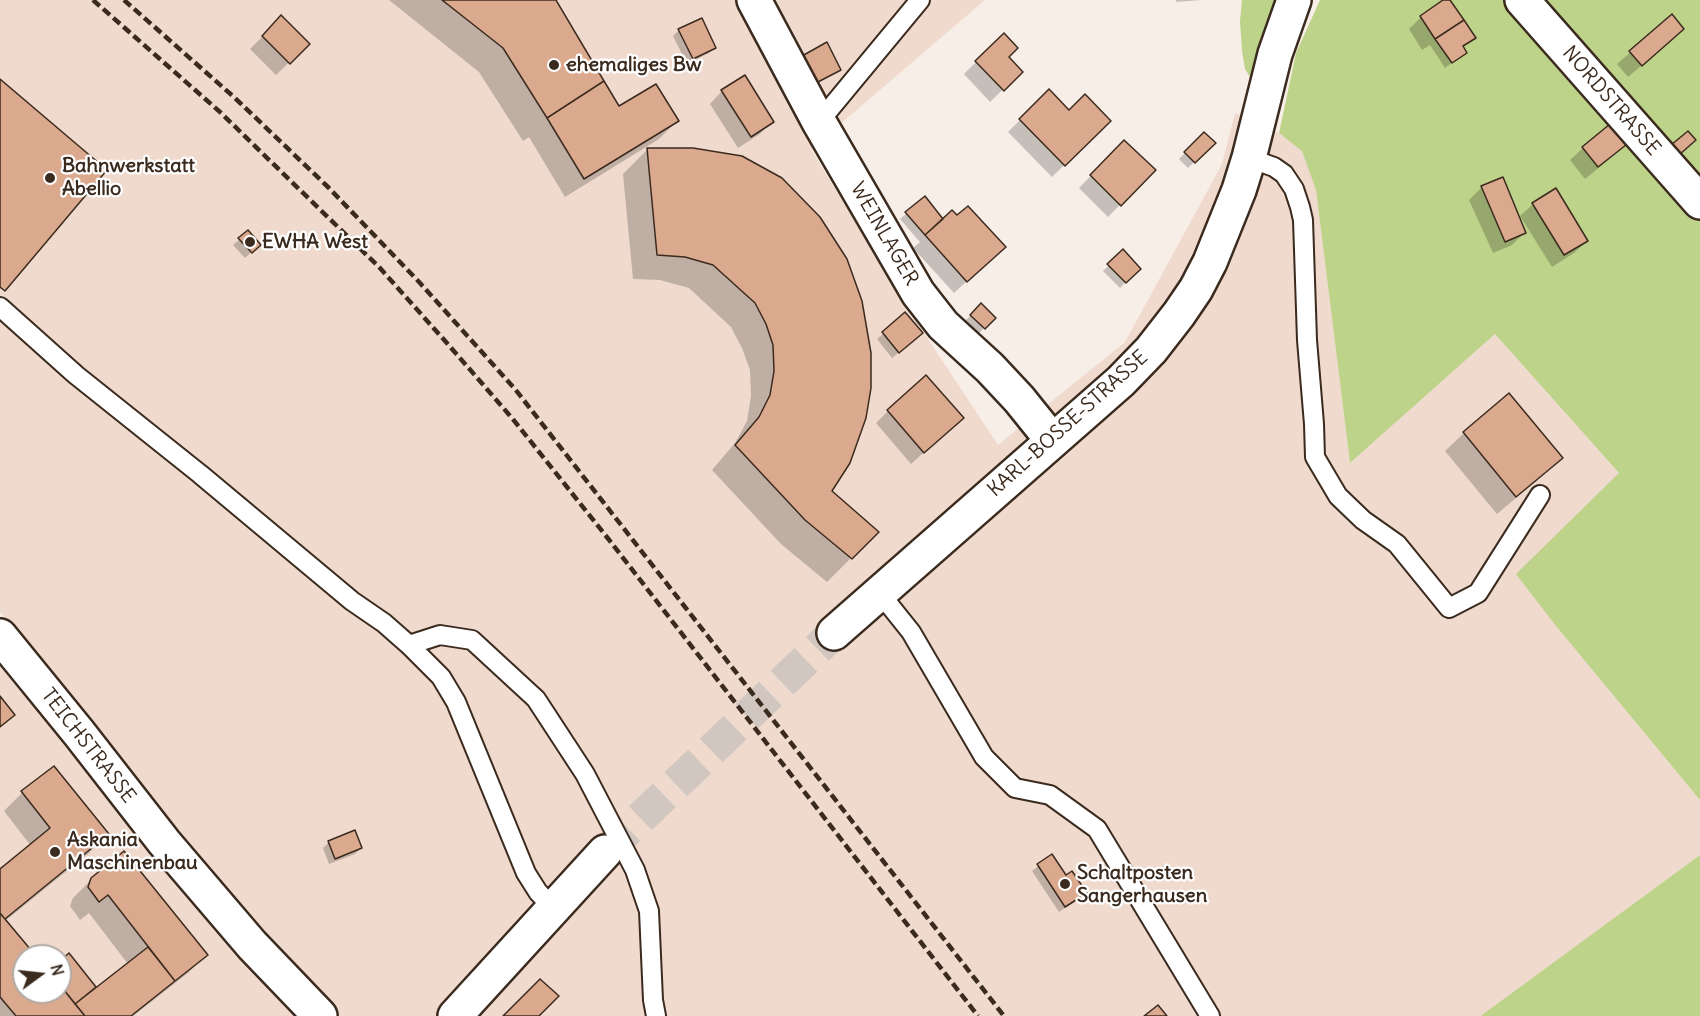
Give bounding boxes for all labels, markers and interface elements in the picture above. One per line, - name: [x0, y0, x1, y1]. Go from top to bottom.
- street label: NORDSTRASSE: [1557, 41, 1665, 161]
- place label: ehemaliges Bw: [566, 53, 702, 77]
- marker: ehemaliges Bw: [547, 58, 561, 72]
- place label: Bahnwerkstatt Abellio: [62, 154, 195, 201]
- marker: Bahnwerkstatt Abellio: [43, 171, 57, 185]
- street label: WEINLAGER: [845, 178, 923, 290]
- place label: EWHA West: [262, 230, 368, 254]
- marker: EWHA West: [243, 235, 257, 249]
- street label: KARL-BOSSE-STRASSE: [983, 346, 1153, 502]
- street label: TEICHSTRASSE: [36, 684, 140, 808]
- place label: Askania Maschinenbau: [67, 828, 198, 875]
- marker: Askania Maschinenbau: [48, 845, 62, 859]
- place label: Schaltposten Sangerhausen: [1077, 861, 1207, 908]
- marker: Schaltposten Sangerhausen: [1058, 877, 1072, 891]
- north arrow: [12, 944, 72, 1004]
- text: N: [46, 962, 69, 978]

